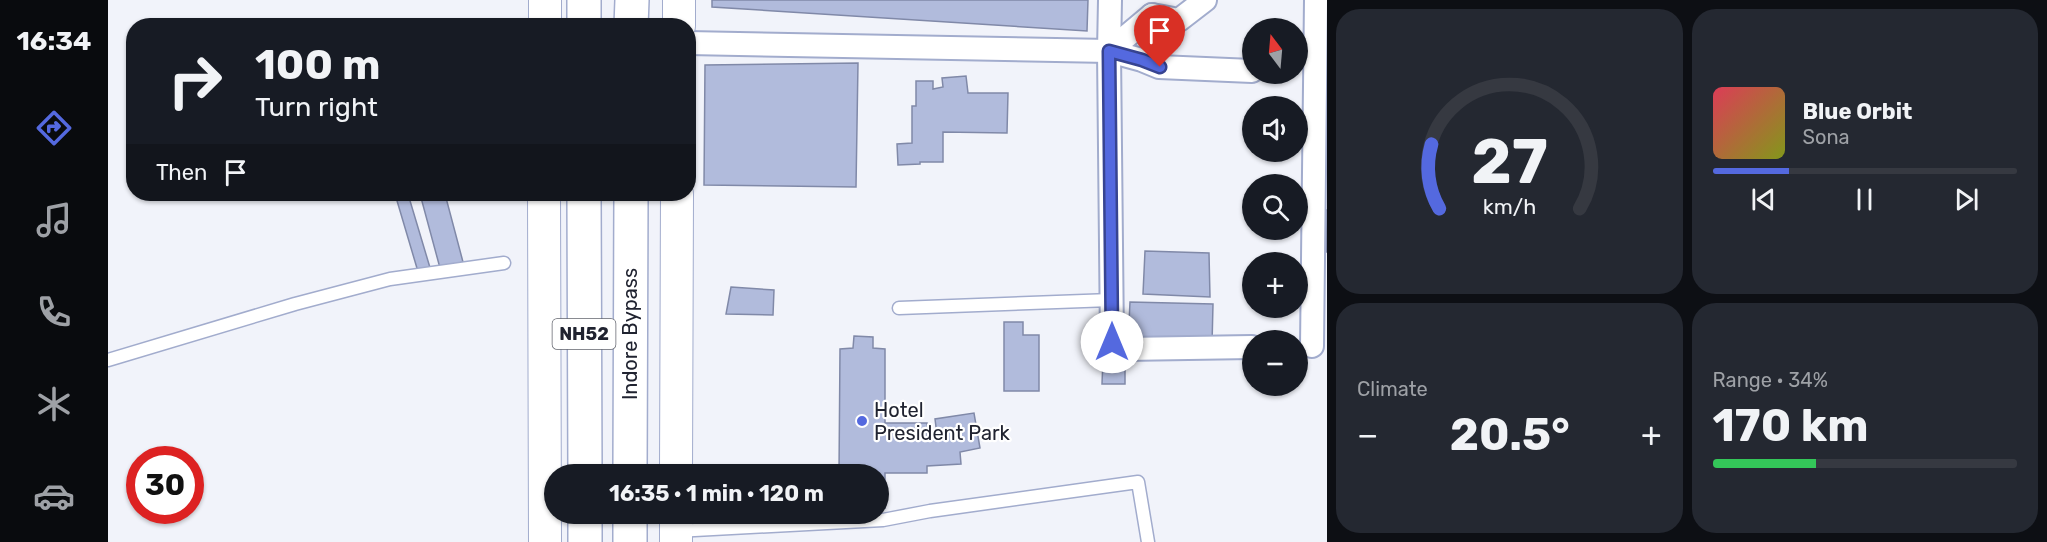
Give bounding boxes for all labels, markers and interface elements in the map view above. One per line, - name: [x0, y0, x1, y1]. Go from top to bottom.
- pin: [1134, 5, 1185, 67]
- icon: arrive: [1143, 14, 1176, 47]
- north arrow: [1242, 18, 1308, 84]
- map controls: [1242, 18, 1308, 396]
- text: 16:34: [16, 25, 92, 57]
- text: 100 m: [255, 40, 380, 90]
- icon: right: [156, 42, 234, 120]
- text: Turn right: [255, 91, 378, 123]
- button: sound: [1242, 96, 1308, 162]
- text: Blue Orbit: [1803, 98, 1912, 125]
- icon: directions: [33, 107, 75, 149]
- text: 27: [1471, 125, 1547, 199]
- text: Sona: [1803, 125, 1850, 149]
- icon: arrive: [219, 156, 252, 189]
- text: Then: [156, 159, 207, 186]
- button: search: [1242, 174, 1308, 240]
- icon: previous: [1747, 183, 1780, 216]
- icon: pause: [1848, 183, 1881, 216]
- icon: next: [1950, 183, 1983, 216]
- text: km/h: [1482, 194, 1536, 219]
- icon: music: [33, 199, 75, 241]
- button: +: [1242, 252, 1308, 318]
- street label: Indore Bypass: [618, 268, 642, 400]
- icon: phone: [33, 291, 75, 333]
- position arrow: [1080, 310, 1144, 374]
- road number: NH52: [552, 319, 616, 349]
- button: −: [1242, 330, 1308, 396]
- text: Range · 34%: [1713, 368, 1828, 392]
- text: Climate: [1357, 377, 1428, 401]
- icon: climate: [33, 383, 75, 425]
- place label: Hotel President Park: [874, 398, 1011, 445]
- text: 170 km: [1713, 399, 1868, 452]
- text: 20.5°: [1450, 408, 1570, 461]
- marker: Hotel President Park: [855, 414, 869, 428]
- text: −: [1357, 415, 1378, 454]
- text: +: [1641, 415, 1661, 454]
- speed limit sign: 30: [126, 446, 204, 524]
- icon: car: [33, 475, 75, 517]
- text: 16:35 · 1 min · 120 m: [609, 480, 824, 507]

